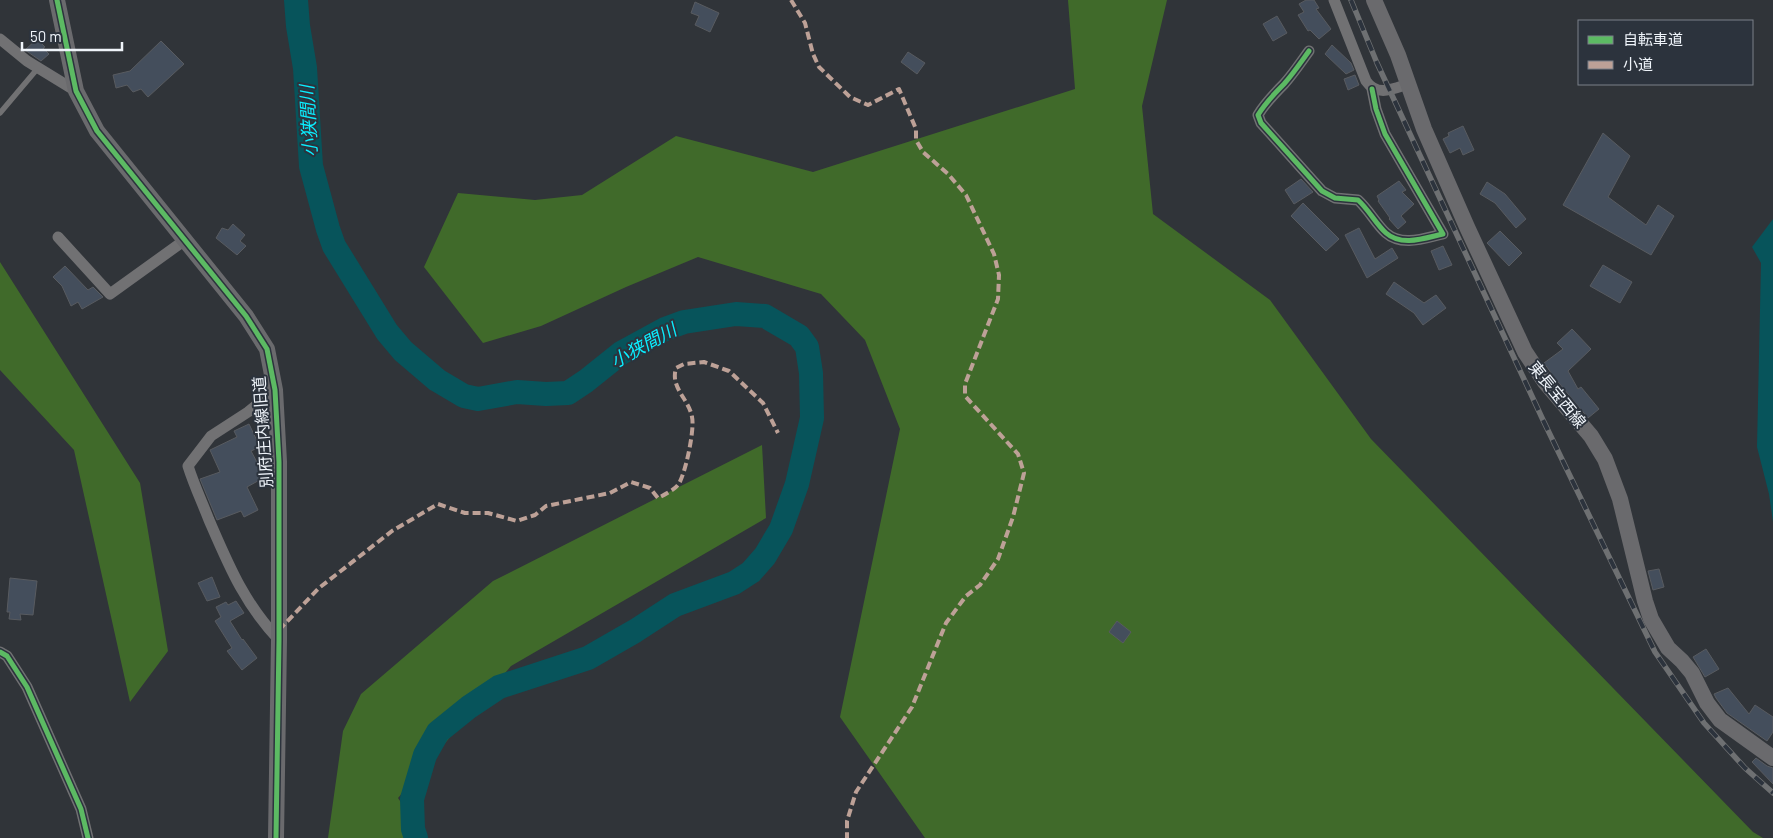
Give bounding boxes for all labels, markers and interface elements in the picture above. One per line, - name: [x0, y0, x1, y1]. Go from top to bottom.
- scale bar: [22, 20, 122, 52]
- legend: [1578, 20, 1753, 85]
- text: 50 m: [30, 27, 62, 45]
- text: 自転車道: [1623, 30, 1683, 48]
- text: 小道: [1623, 55, 1653, 73]
- water label: 小狭間川: [295, 82, 321, 158]
- water label: 小狭間川: [606, 317, 682, 372]
- street label: 東長宝西線: [1525, 357, 1591, 431]
- street label: 別府庄内線旧道: [249, 375, 275, 489]

